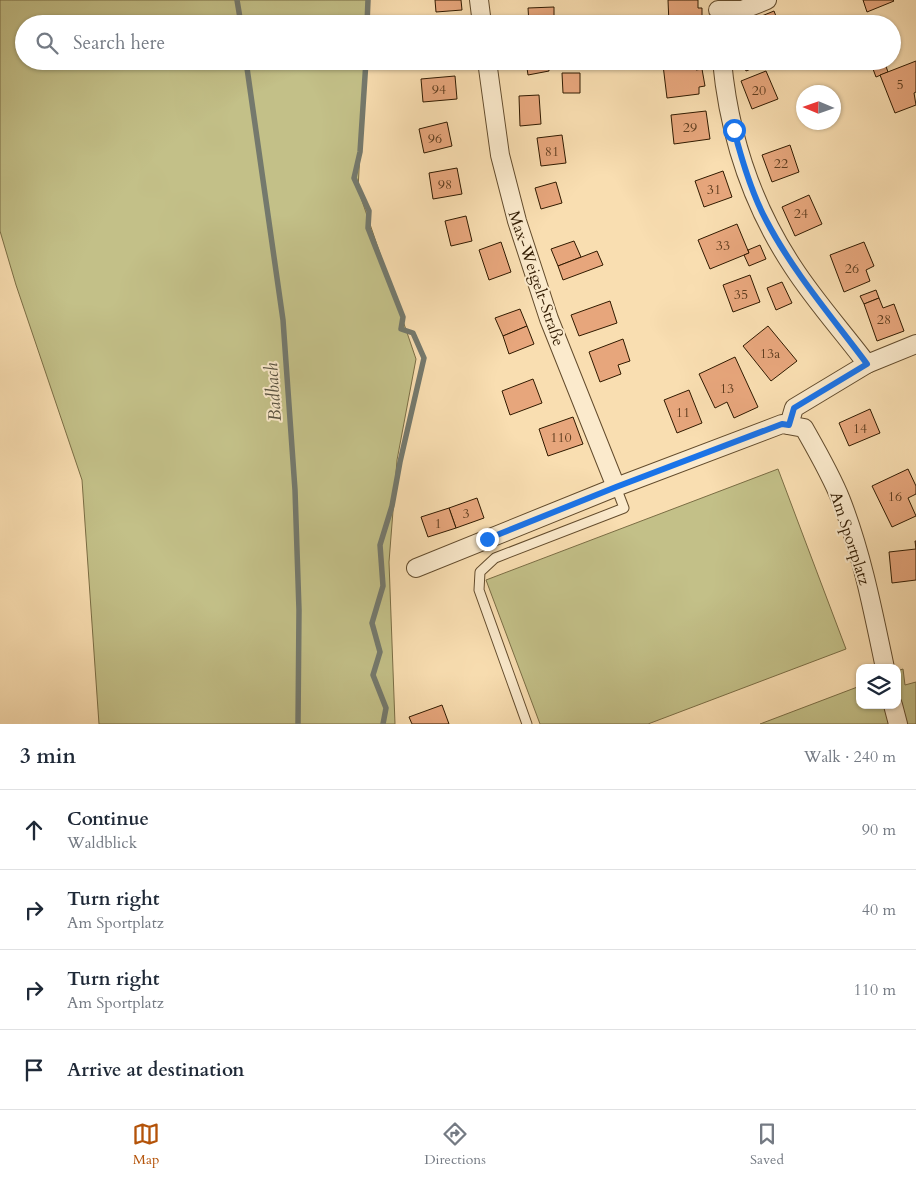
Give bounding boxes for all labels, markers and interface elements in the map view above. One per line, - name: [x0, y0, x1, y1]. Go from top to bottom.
- search box: [15, 15, 901, 70]
- icon: search: [33, 29, 61, 57]
- text: Search here: [73, 30, 165, 56]
- house number: 5: [896, 75, 904, 94]
- house number: 94: [432, 80, 446, 99]
- house number: 20: [752, 81, 766, 100]
- north arrow: [796, 85, 841, 130]
- house number: 29: [683, 118, 697, 137]
- route start: [723, 119, 746, 142]
- house number: 96: [428, 129, 442, 148]
- house number: 81: [545, 142, 559, 161]
- house number: 22: [774, 154, 788, 173]
- house number: 98: [438, 175, 452, 194]
- house number: 31: [707, 180, 721, 199]
- house number: 24: [794, 204, 808, 223]
- street label: Max-Weigelt-Straße: [503, 208, 570, 349]
- house number: 33: [716, 236, 730, 255]
- house number: 26: [845, 259, 859, 278]
- house number: 35: [734, 285, 748, 304]
- house number: 28: [877, 310, 891, 329]
- house number: 13a: [760, 344, 780, 363]
- water label: Badbach: [259, 361, 288, 422]
- house number: 13: [720, 379, 734, 398]
- house number: 11: [676, 403, 690, 422]
- house number: 14: [853, 419, 867, 438]
- house number: 110: [550, 428, 572, 447]
- house number: 16: [888, 487, 902, 506]
- street label: Am Sportplatz: [825, 489, 875, 588]
- house number: 3: [462, 504, 470, 523]
- house number: 1: [434, 514, 442, 533]
- route end: [476, 528, 499, 551]
- map controls: [856, 664, 901, 709]
- button: layers: [856, 664, 901, 709]
- text: 3 min: [20, 742, 76, 771]
- text: Walk · 240 m: [804, 746, 896, 768]
- text: Continue: [67, 806, 149, 832]
- icon: ahead: [20, 816, 48, 844]
- text: 90 m: [862, 819, 896, 841]
- text: Waldblick: [67, 832, 137, 854]
- text: Turn right: [67, 886, 159, 912]
- icon: right: [20, 896, 48, 924]
- text: 40 m: [862, 899, 896, 921]
- text: Am Sportplatz: [67, 912, 164, 934]
- text: Turn right: [67, 966, 159, 992]
- icon: right: [20, 976, 48, 1004]
- text: 110 m: [854, 979, 896, 1001]
- text: Am Sportplatz: [67, 992, 164, 1014]
- icon: arrive: [20, 1056, 48, 1084]
- text: Arrive at destination: [67, 1057, 244, 1083]
- tab: Map: [132, 1120, 160, 1169]
- tab: Directions: [424, 1120, 486, 1169]
- tab: Saved: [750, 1120, 784, 1169]

